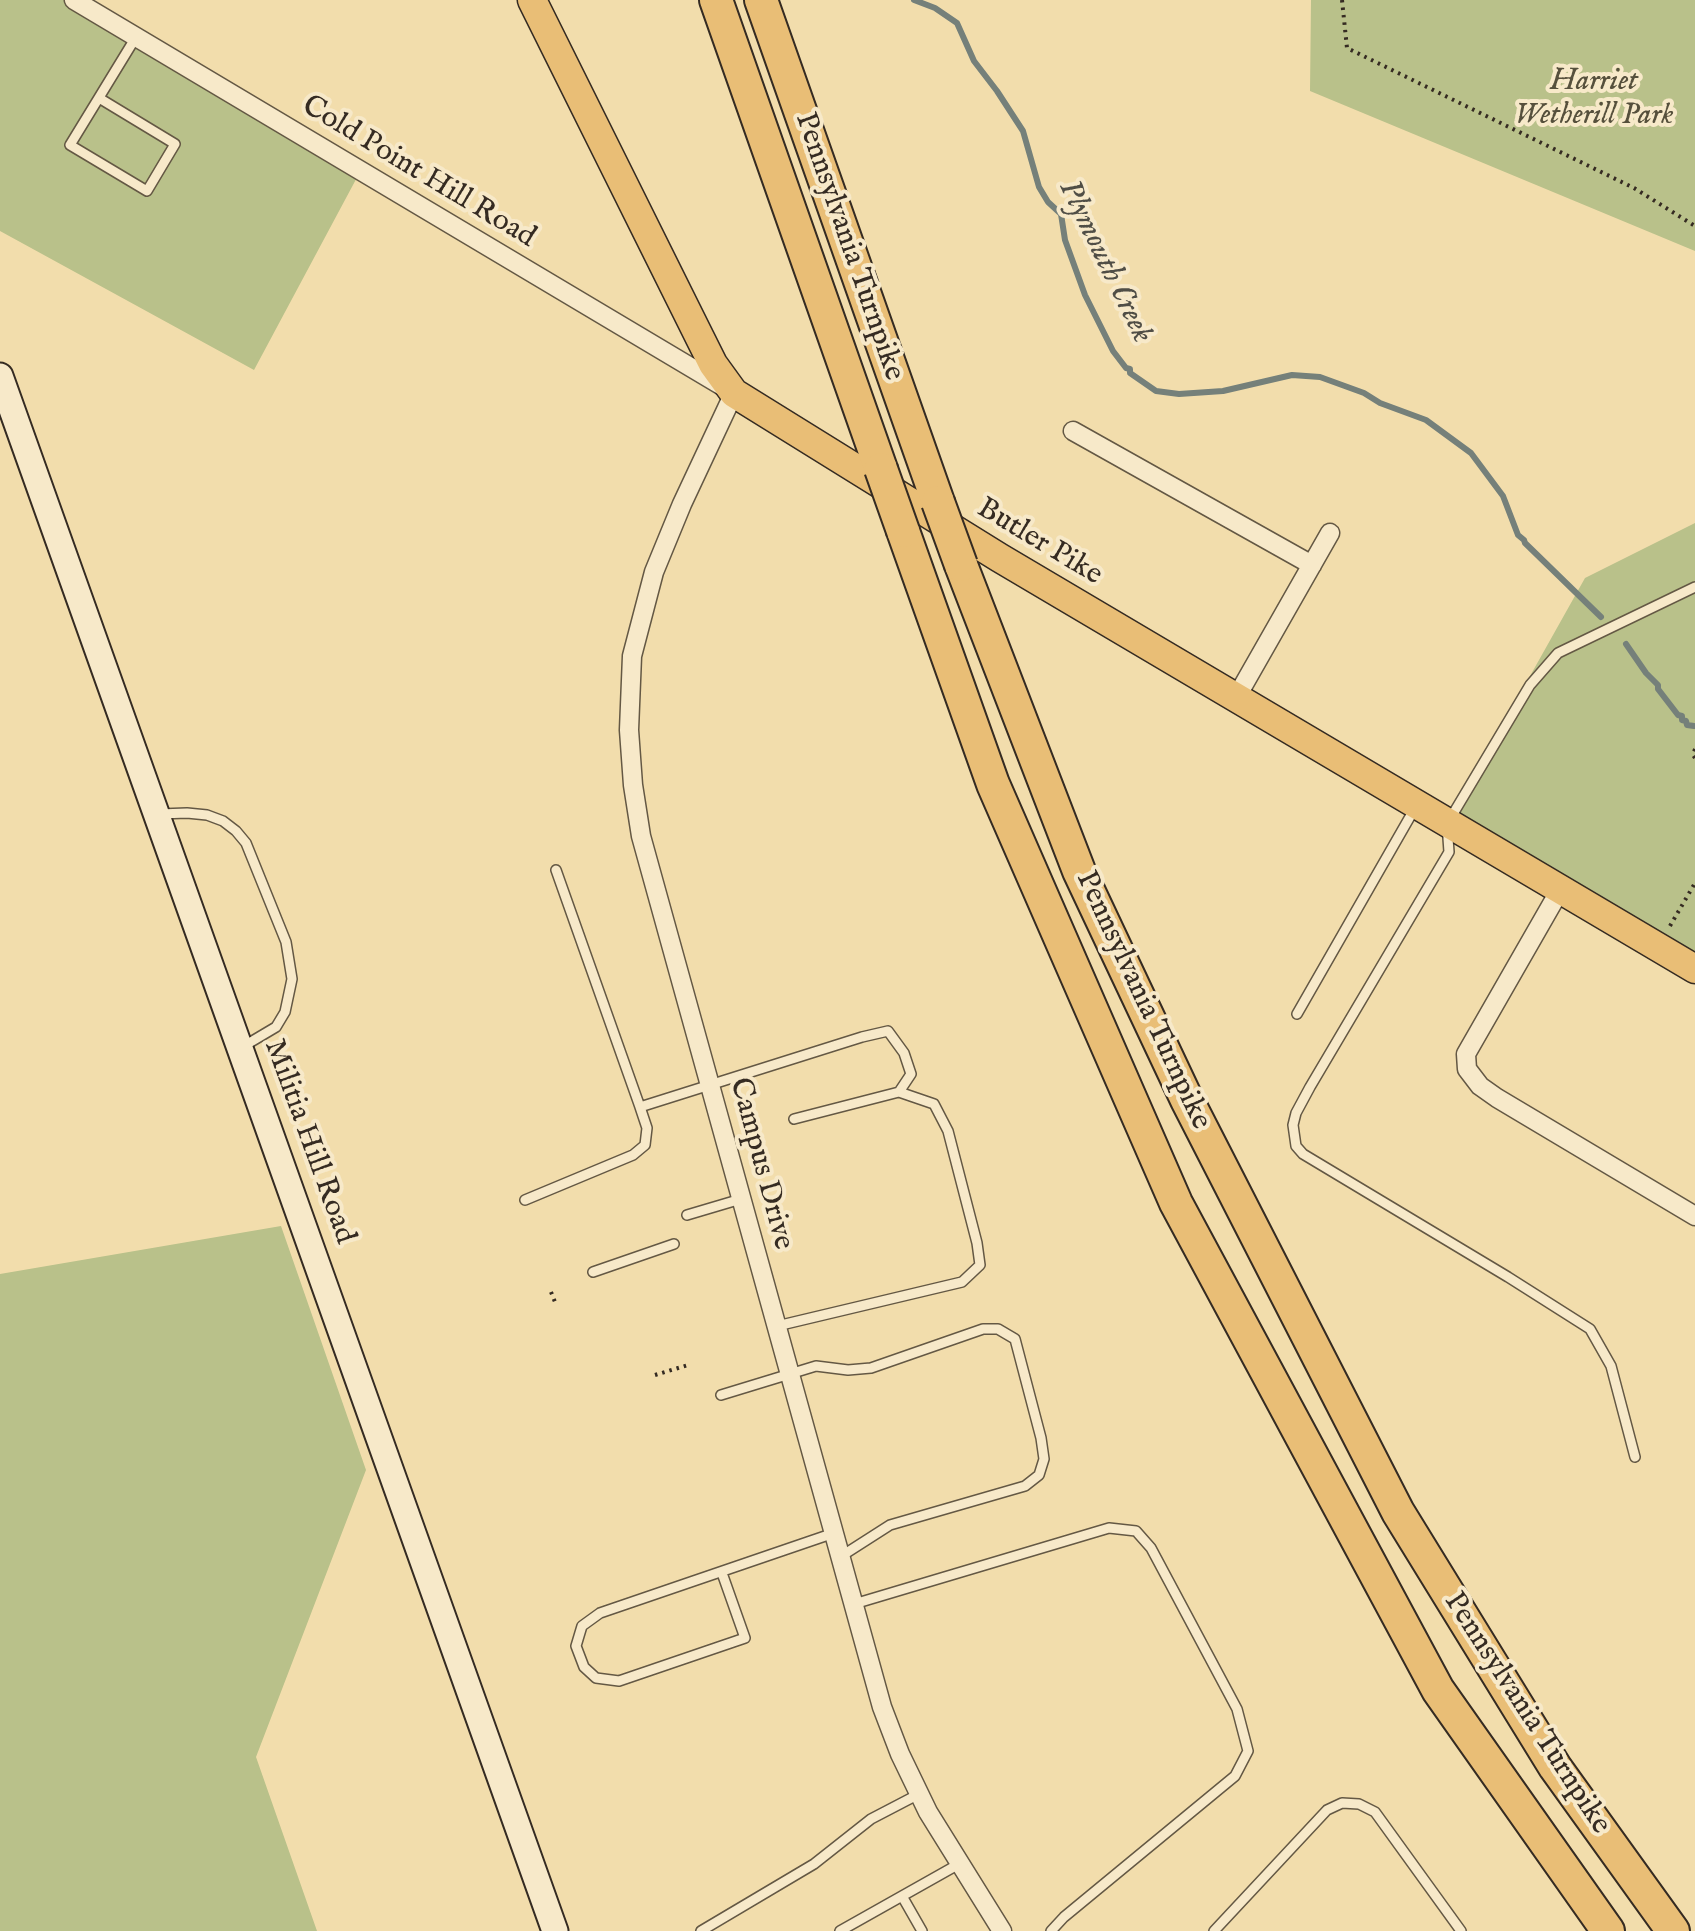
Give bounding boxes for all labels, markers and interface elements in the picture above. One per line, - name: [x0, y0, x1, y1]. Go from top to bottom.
- park label: Harriet Wetherill Park: [1514, 65, 1674, 136]
- street label: Cold Point Hill Road: [295, 89, 541, 257]
- street label: Pennsylvania Turnpike: [785, 108, 911, 386]
- water label: Plymouth Creek: [1048, 174, 1160, 350]
- street label: Butler Pike: [970, 491, 1108, 595]
- street label: Pennsylvania Turnpike: [1066, 866, 1218, 1136]
- street label: Militia Hill Road: [254, 1035, 362, 1249]
- street label: Campus Drive: [720, 1074, 800, 1254]
- street label: Pennsylvania Turnpike: [1434, 1586, 1618, 1842]

